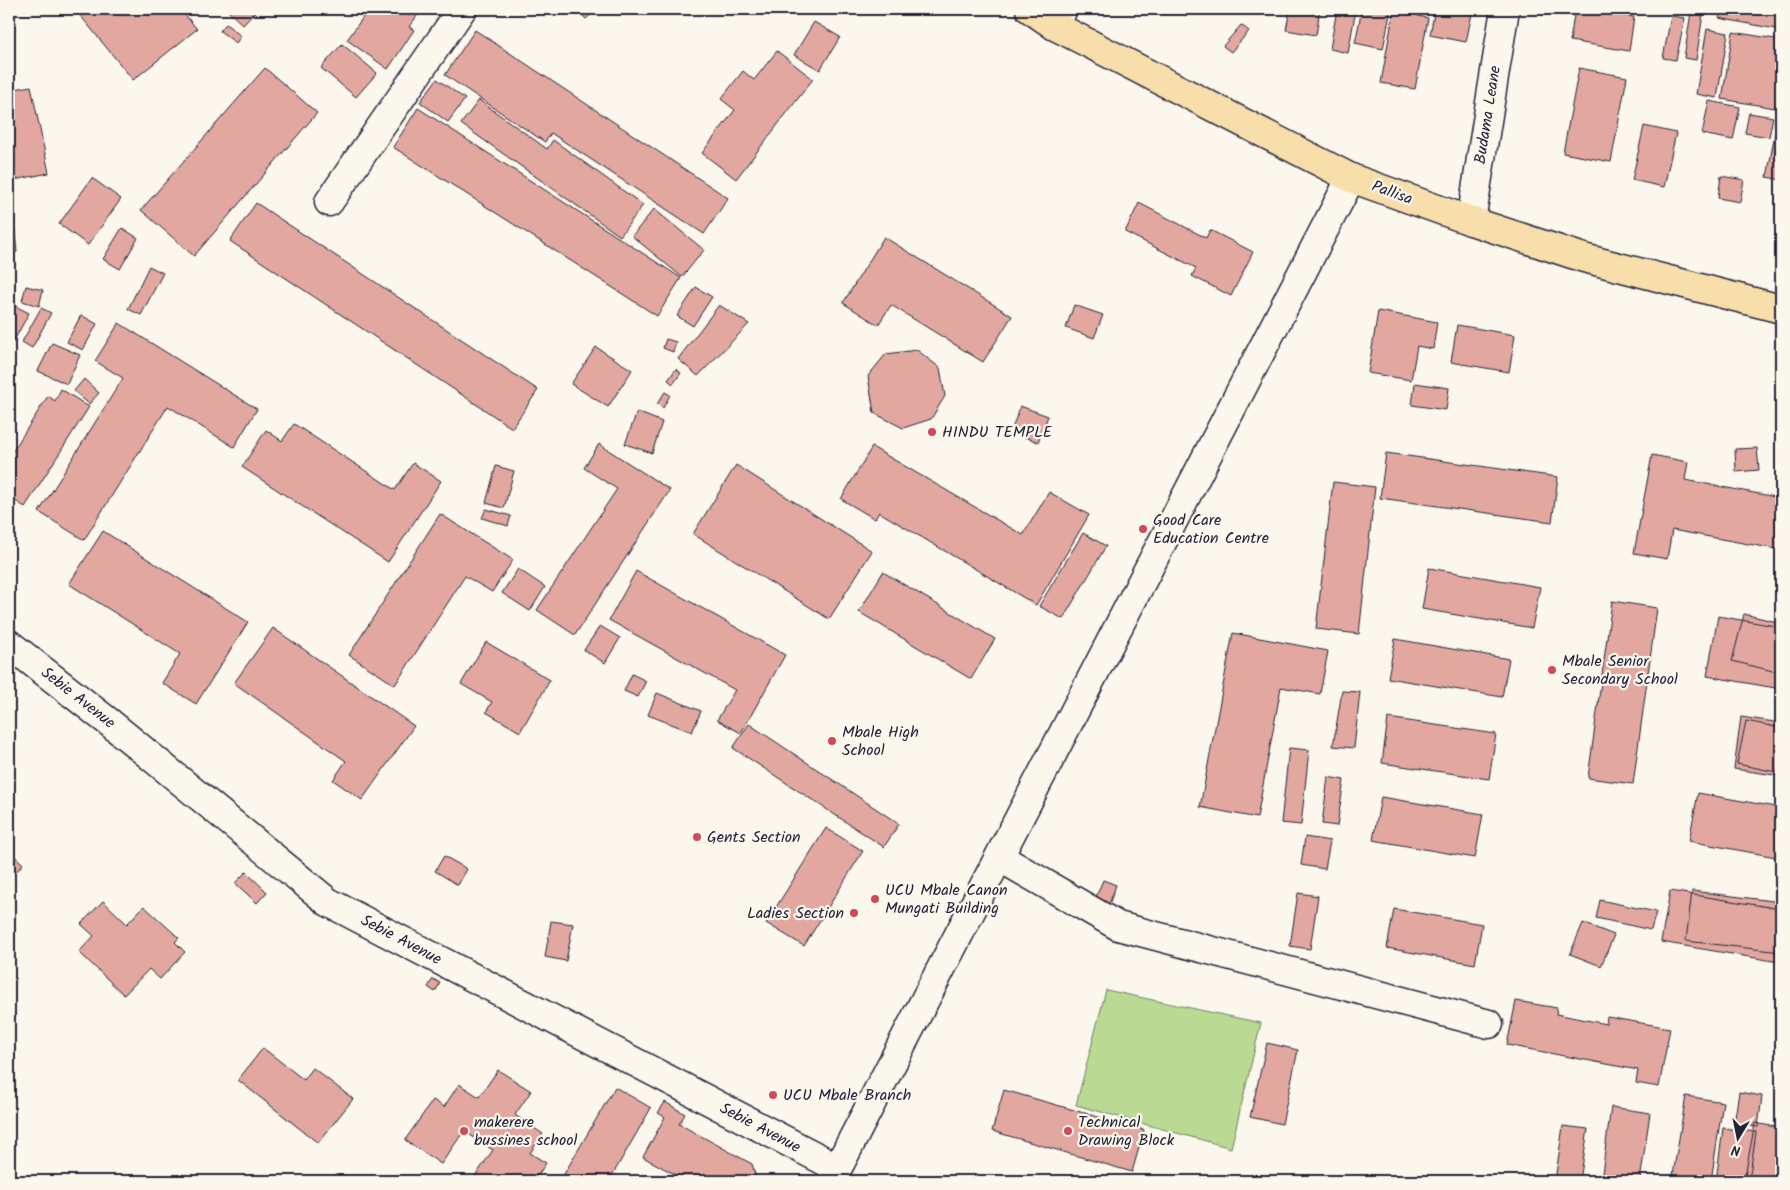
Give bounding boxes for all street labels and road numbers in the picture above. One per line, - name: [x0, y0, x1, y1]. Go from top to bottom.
- street label: Budama Leane: [1468, 64, 1508, 166]
- street label: Pallisa: [1368, 174, 1416, 212]
- street label: Sebie Avenue: [35, 661, 121, 735]
- street label: Sebie Avenue: [356, 908, 446, 972]
- street label: Sebie Avenue: [715, 1096, 805, 1160]

